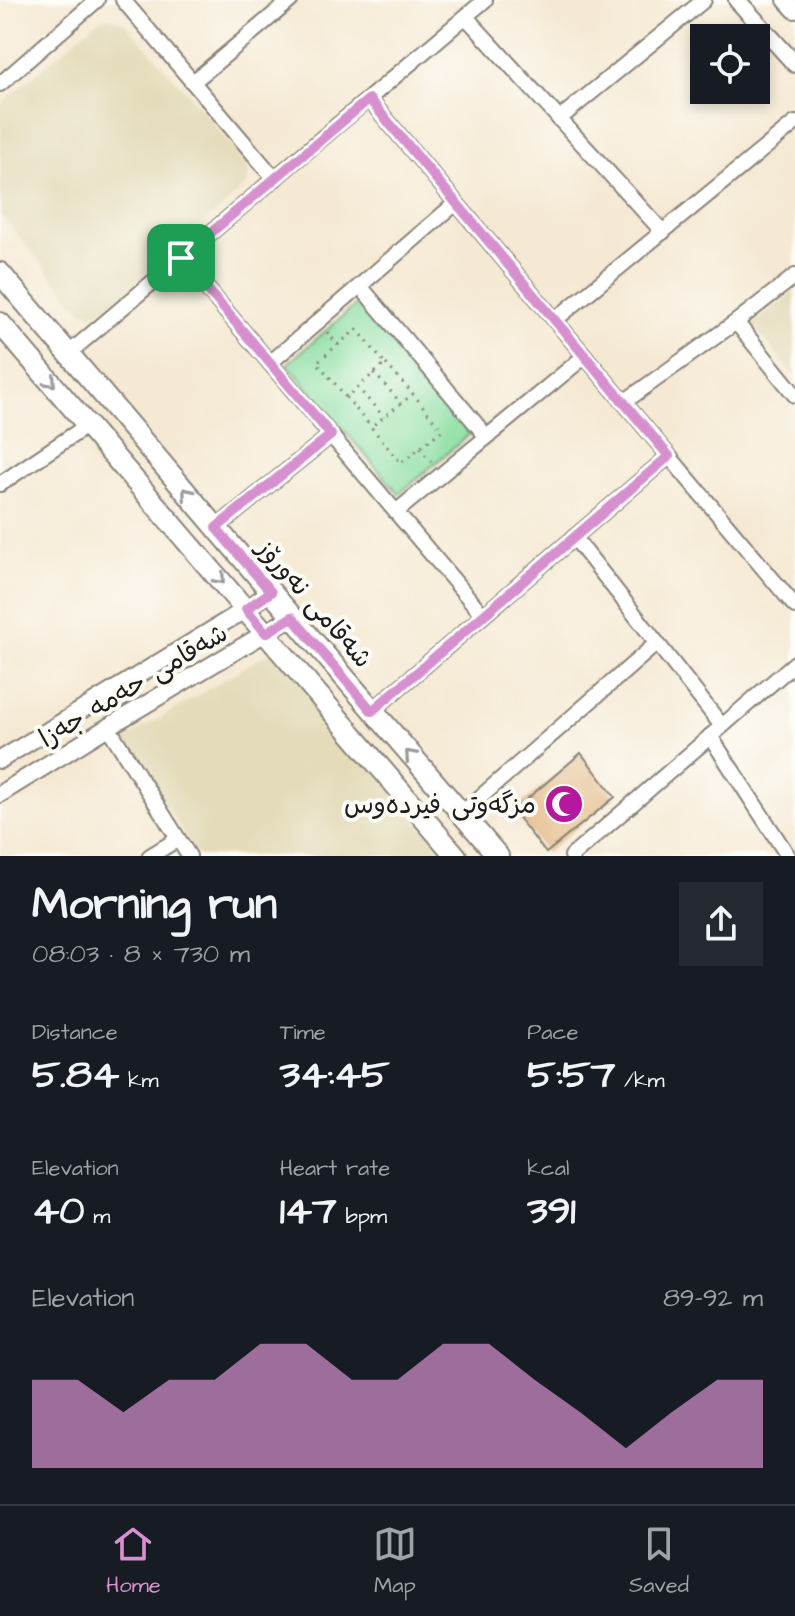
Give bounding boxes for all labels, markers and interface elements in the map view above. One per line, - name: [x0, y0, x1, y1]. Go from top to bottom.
- map controls: [690, 24, 770, 104]
- button: locate: [690, 24, 770, 104]
- pin: [147, 224, 215, 292]
- icon: arrive: [159, 236, 203, 280]
- one-way arrow: [41, 373, 56, 388]
- one-way arrow: [182, 488, 197, 502]
- street label: شەقامی نەورۆز: [247, 530, 380, 676]
- one-way arrow: [210, 570, 225, 585]
- street label: شەقامی حەمە جەزا: [32, 615, 235, 756]
- one-way arrow: [406, 749, 420, 764]
- mosque icon: مزگەوتی فیردەوس: [543, 783, 585, 825]
- place label: مزگەوتی فیردەوس: [344, 787, 536, 823]
- text: Morning run: [32, 875, 277, 936]
- button: share: [679, 882, 763, 966]
- text: 08:03 · 8 × 730 m: [32, 936, 250, 972]
- text: Distance: [32, 1017, 118, 1048]
- text: Time: [280, 1017, 326, 1048]
- text: Pace: [527, 1017, 578, 1048]
- text: 5.84: [32, 1048, 119, 1103]
- text: 34:45: [280, 1048, 389, 1103]
- text: 5:57: [527, 1048, 615, 1103]
- text: km: [119, 1065, 159, 1096]
- text: /km: [615, 1065, 665, 1096]
- text: Elevation: [32, 1153, 119, 1184]
- text: Heart rate: [280, 1153, 390, 1184]
- text: kcal: [527, 1153, 569, 1184]
- text: 40: [32, 1184, 84, 1239]
- text: 147: [280, 1184, 337, 1239]
- text: 391: [527, 1184, 576, 1239]
- text: m: [84, 1201, 110, 1232]
- text: bpm: [337, 1201, 387, 1232]
- text: Elevation: [32, 1280, 134, 1316]
- text: 89–92 m: [663, 1280, 763, 1316]
- tab: Home: [106, 1522, 161, 1601]
- tab: Map: [373, 1522, 417, 1601]
- tab: Saved: [629, 1522, 689, 1601]

